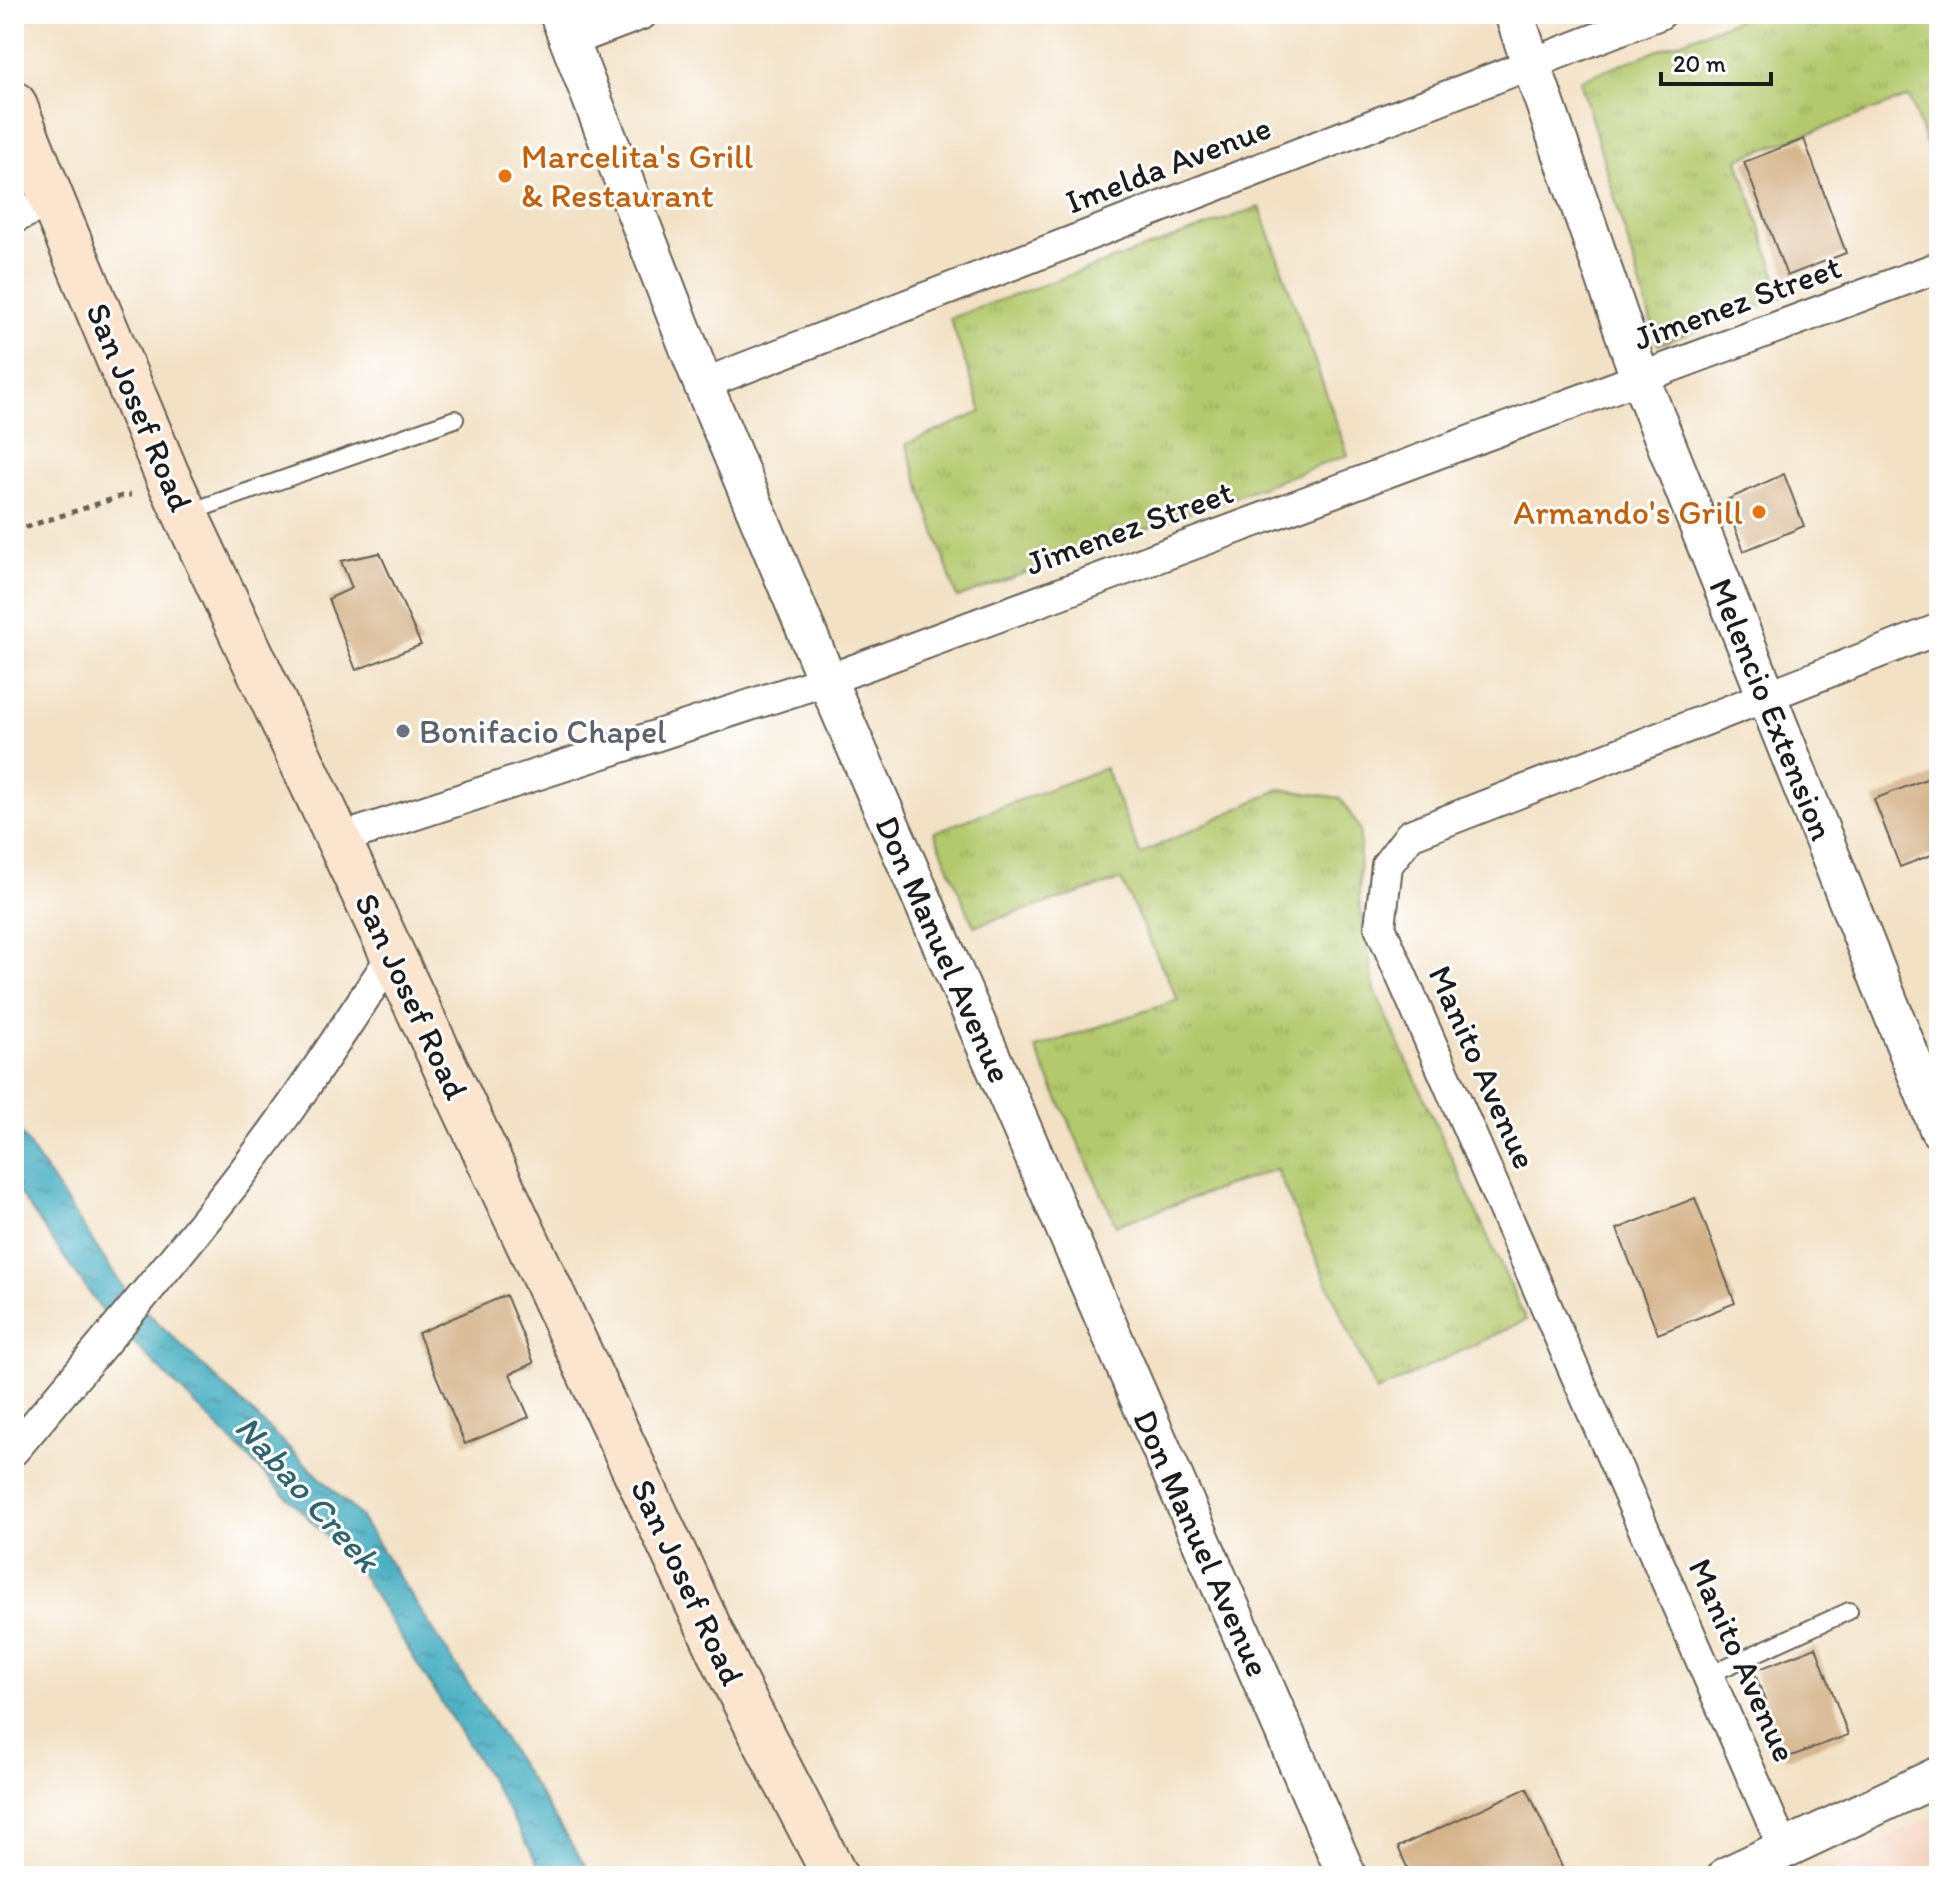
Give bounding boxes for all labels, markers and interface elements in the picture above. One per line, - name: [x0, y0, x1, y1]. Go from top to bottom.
- scale bar: [1661, 36, 1771, 86]
- text: 20 m: [1673, 49, 1726, 78]
- street label: Imelda Avenue: [1060, 107, 1277, 222]
- place label: Marcelita's Grill & Restaurant: [521, 136, 754, 216]
- marker: Marcelita's Grill & Restaurant: [496, 167, 514, 185]
- street label: Jimenez Street: [1628, 246, 1847, 359]
- street label: San Josef Road: [77, 297, 202, 518]
- street label: Jimenez Street: [1020, 471, 1239, 584]
- place label: Armando's Grill: [1513, 492, 1743, 533]
- marker: Armando's Grill: [1750, 503, 1768, 521]
- street label: Melencio Extension: [1700, 572, 1843, 846]
- place label: Bonifacio Chapel: [419, 711, 667, 752]
- marker: Bonifacio Chapel: [394, 722, 412, 740]
- street label: Don Manuel Avenue: [866, 809, 1021, 1089]
- street label: San Josef Road: [346, 887, 477, 1106]
- street label: Manito Avenue: [1420, 959, 1546, 1175]
- street label: Don Manuel Avenue: [1124, 1403, 1279, 1683]
- water label: Nabao Creek: [226, 1406, 391, 1582]
- street label: San Josef Road: [622, 1473, 753, 1692]
- street label: Manito Avenue: [1680, 1552, 1806, 1768]

